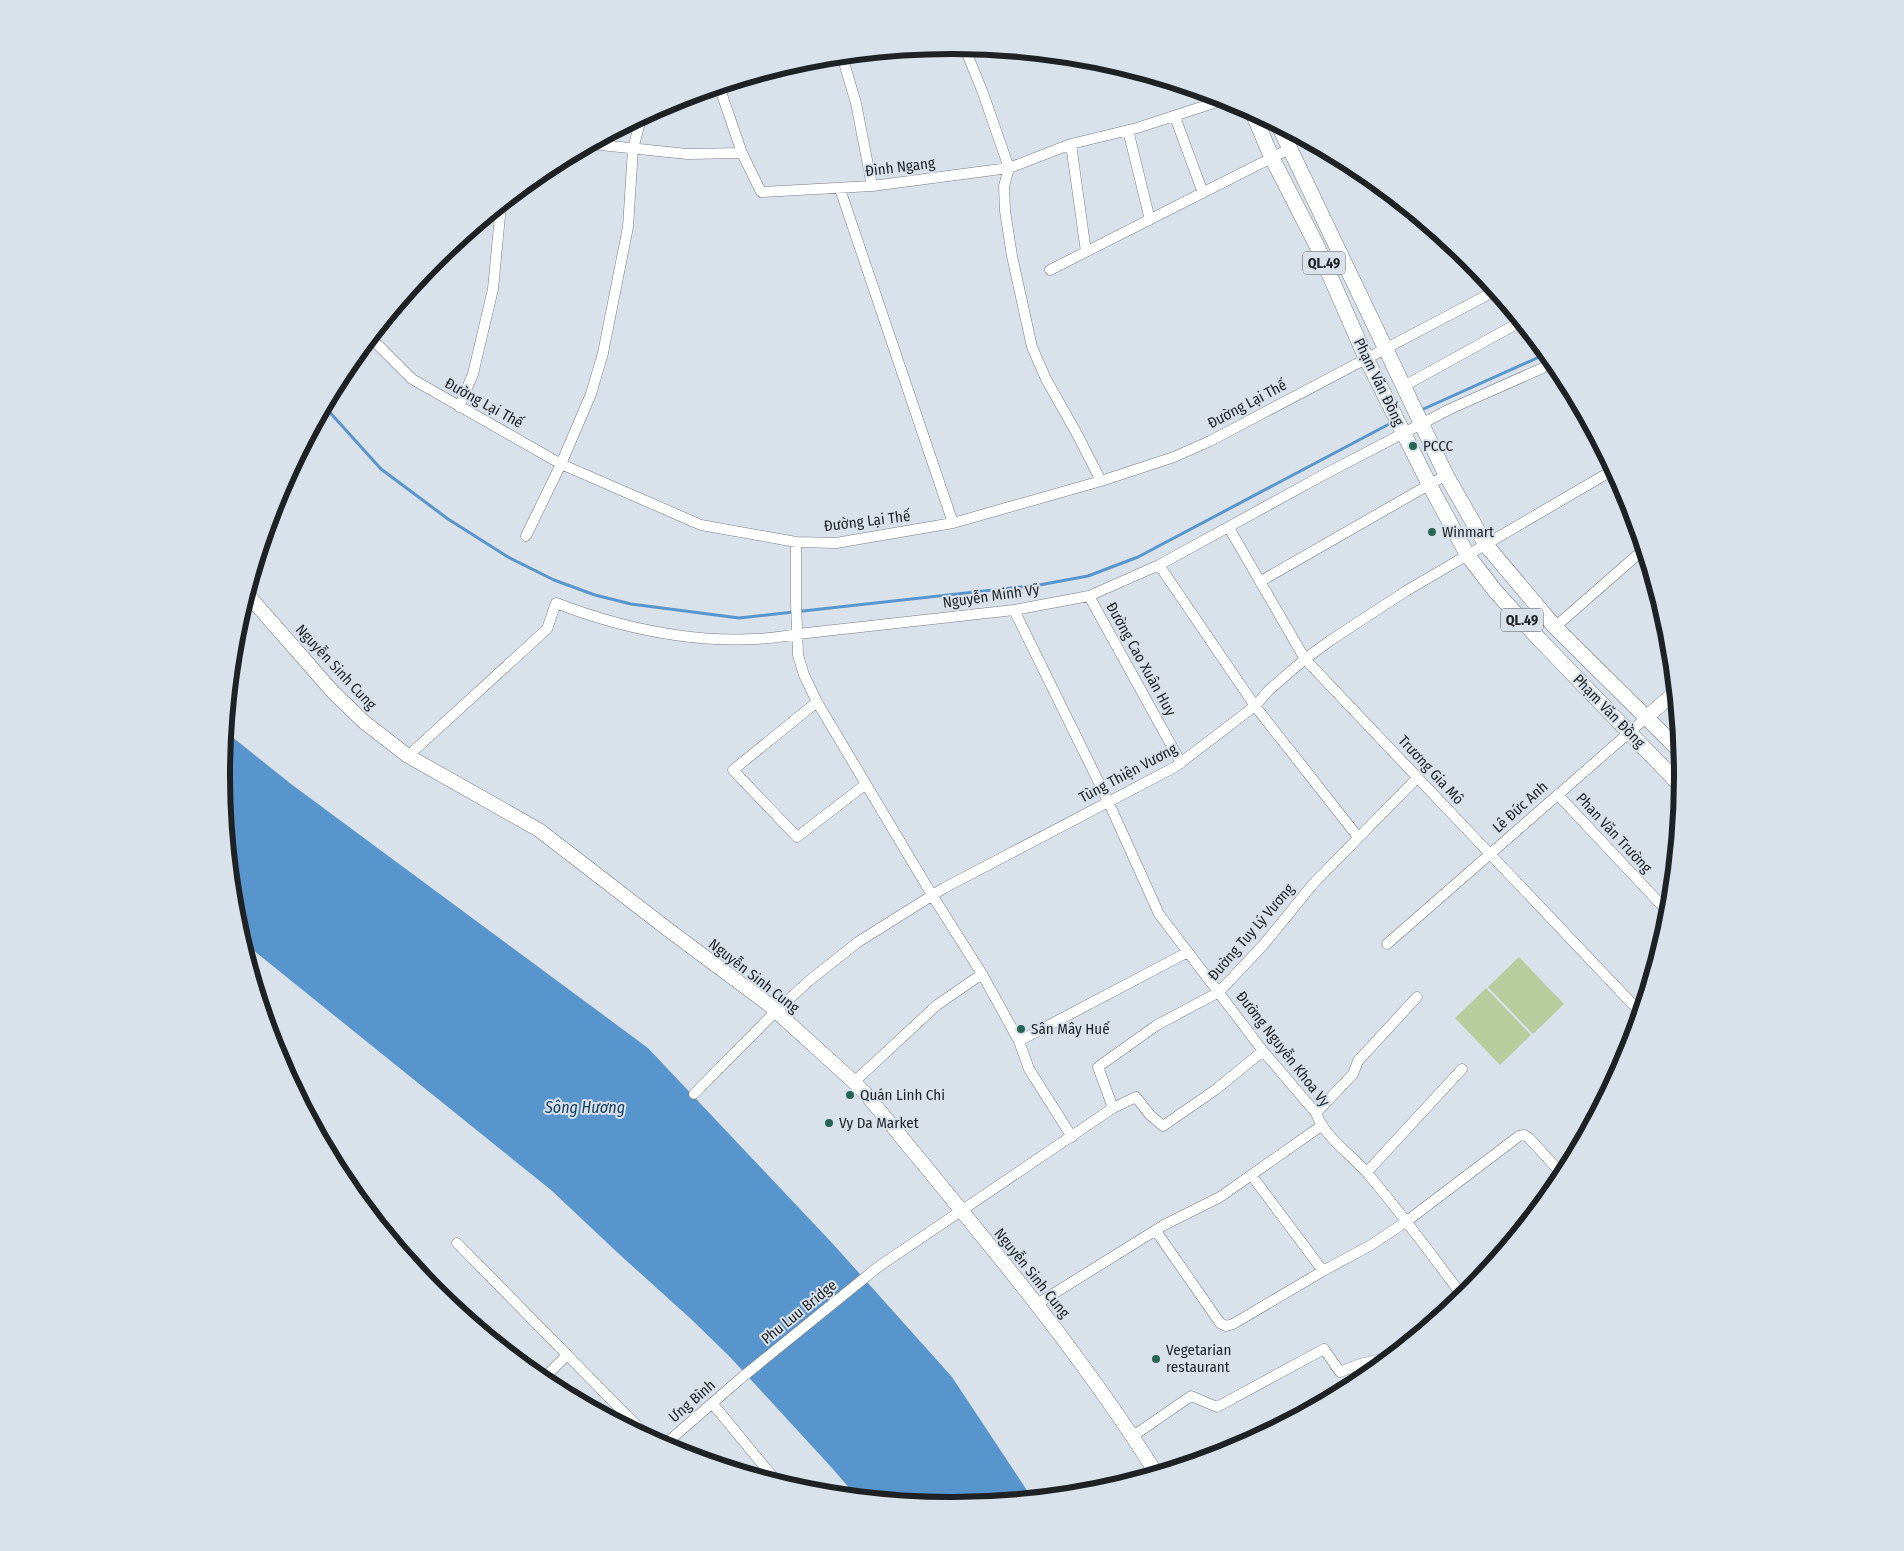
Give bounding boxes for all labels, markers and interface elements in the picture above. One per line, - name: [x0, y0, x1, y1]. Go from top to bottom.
- street label: Đình Ngang: [864, 154, 936, 180]
- road number: QL.49: [1303, 252, 1345, 274]
- street label: Phạm Văn Đồng: [1350, 335, 1408, 429]
- street label: Đường Lại Thế: [442, 374, 527, 432]
- street label: Đường Lại Thế: [1204, 375, 1290, 432]
- place label: PCCC: [1423, 437, 1453, 455]
- marker: PCCC: [1407, 440, 1419, 452]
- street label: Đường Lại Thế: [823, 507, 912, 535]
- place label: Winmart: [1442, 523, 1494, 541]
- marker: Winmart: [1426, 526, 1438, 538]
- street label: Nguyễn Minh Vỹ: [942, 580, 1041, 612]
- street label: Đường Cao Xuân Huy: [1102, 599, 1180, 719]
- road number: QL.49: [1501, 608, 1543, 632]
- street label: Nguyễn Sinh Cung: [292, 621, 380, 713]
- street label: Phạm Văn Đồng: [1569, 670, 1649, 752]
- street label: Trương Gia Mô: [1394, 732, 1468, 808]
- street label: Tùng Thiện Vương: [1076, 740, 1180, 806]
- street label: Lê Đức Anh: [1489, 778, 1551, 836]
- street label: Phan Văn Trường: [1572, 789, 1656, 877]
- street label: Đường Tuy Lý Vương: [1204, 880, 1298, 984]
- street label: Nguyễn Sinh Cung: [705, 935, 803, 1017]
- street label: Đường Nguyễn Khoa Vy: [1232, 988, 1334, 1111]
- place label: Sân Mây Huế: [1031, 1020, 1110, 1038]
- marker: Sân Mây Huế: [1015, 1023, 1027, 1035]
- place label: Quán Linh Chi: [860, 1086, 945, 1104]
- marker: Quán Linh Chi: [844, 1089, 856, 1101]
- water label: Sông Hương: [544, 1098, 625, 1117]
- place label: Vy Da Market: [839, 1114, 919, 1132]
- marker: Vy Da Market: [823, 1117, 835, 1129]
- street label: Nguyễn Sinh Cung: [990, 1225, 1074, 1321]
- street label: Phu Luu Bridge: [758, 1276, 840, 1348]
- place label: Vegetarian restaurant: [1166, 1341, 1231, 1376]
- marker: Vegetarian restaurant: [1150, 1353, 1162, 1365]
- street label: Ưng Bình: [665, 1376, 719, 1426]

